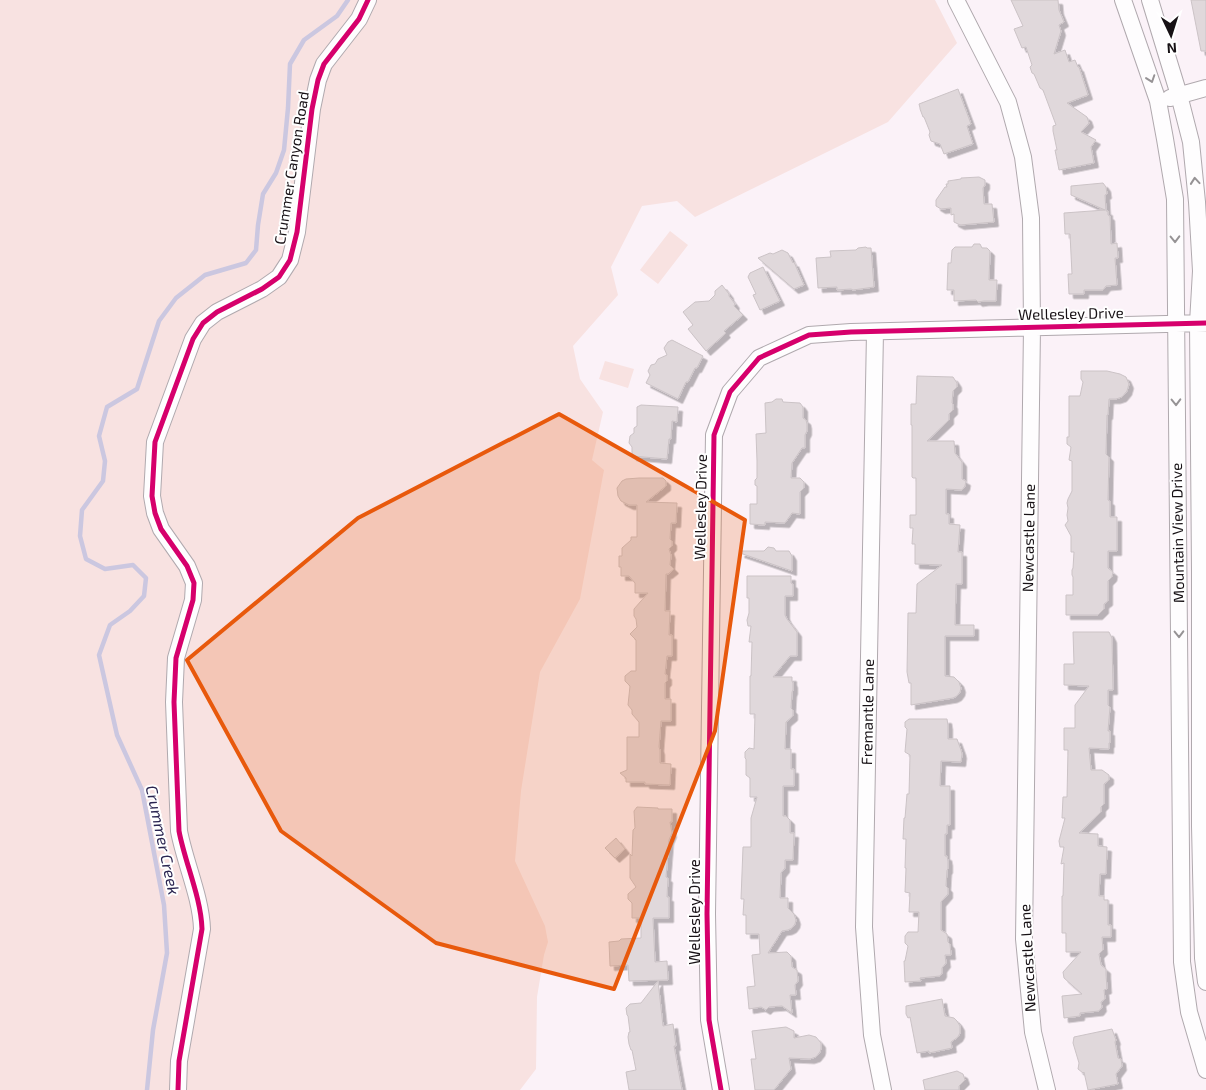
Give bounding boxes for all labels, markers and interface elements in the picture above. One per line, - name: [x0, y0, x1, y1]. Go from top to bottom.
- north arrow: [1146, 10, 1196, 60]
- text: N: [1166, 40, 1178, 57]
- one-way arrow: [1145, 74, 1155, 83]
- street label: Crummer Canyon Road: [270, 90, 312, 246]
- one-way arrow: [1189, 177, 1200, 185]
- one-way arrow: [1170, 235, 1181, 243]
- street label: Wellesley Drive: [1018, 303, 1124, 323]
- one-way arrow: [1171, 398, 1181, 406]
- street label: Wellesley Drive: [690, 454, 710, 560]
- street label: Mountain View Drive: [1167, 463, 1187, 603]
- street label: Newcastle Lane: [1018, 484, 1038, 592]
- one-way arrow: [1174, 630, 1184, 638]
- street label: Fremantle Lane: [857, 659, 877, 765]
- water label: Crummer Creek: [143, 783, 184, 896]
- street label: Wellesley Drive: [685, 859, 703, 965]
- street label: Newcastle Lane: [1015, 903, 1039, 1013]

